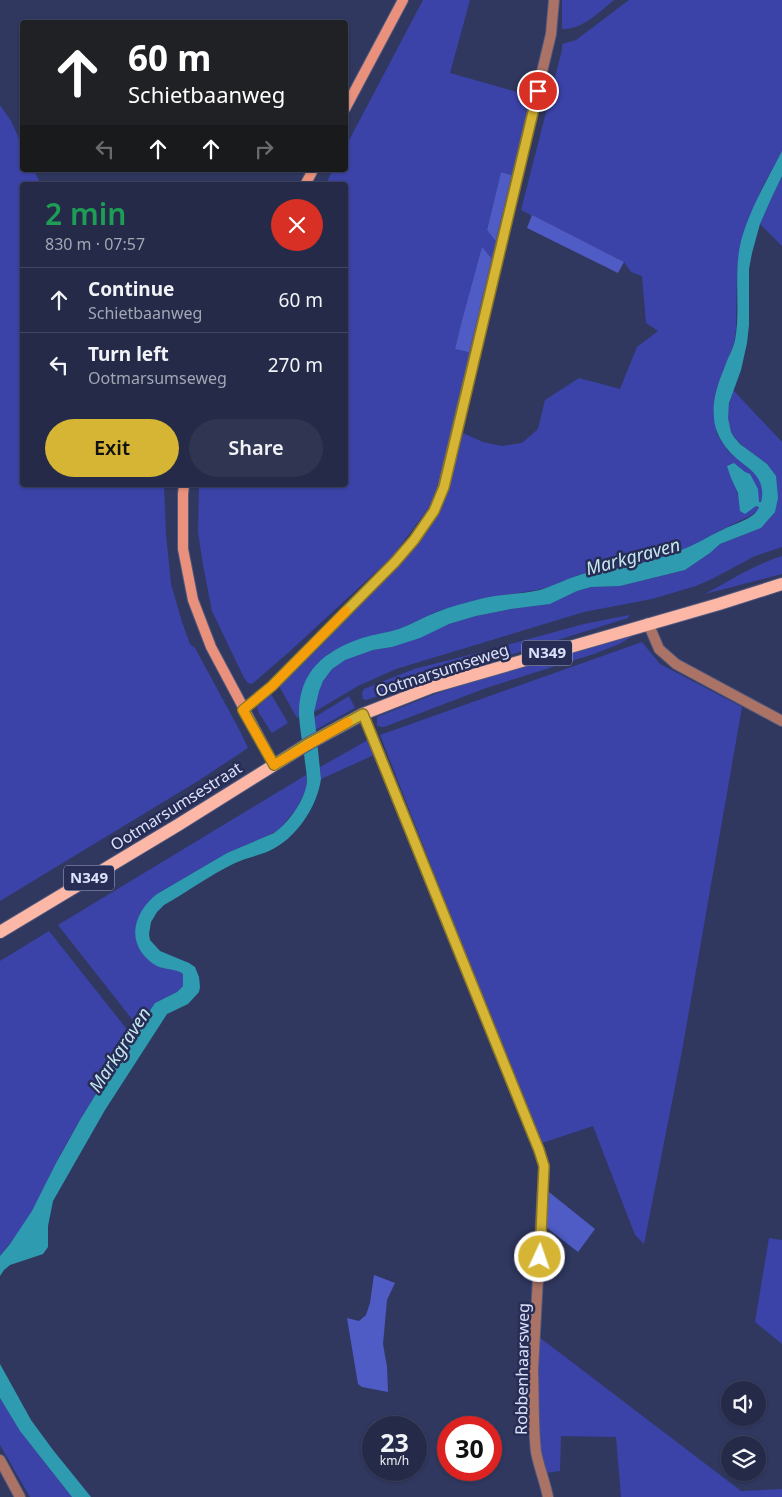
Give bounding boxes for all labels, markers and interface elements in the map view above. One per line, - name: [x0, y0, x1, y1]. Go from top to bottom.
- text: 60 m: [128, 34, 211, 81]
- icon: ahead: [45, 40, 110, 105]
- pin: [517, 70, 559, 112]
- icon: arrive: [524, 77, 552, 105]
- text: Schietbaanweg: [128, 79, 285, 109]
- icon: left: [91, 135, 119, 163]
- icon: ahead: [144, 135, 172, 163]
- icon: ahead: [197, 135, 225, 163]
- icon: right: [250, 135, 278, 163]
- text: 2 min: [45, 193, 126, 234]
- button: close: [271, 199, 323, 251]
- text: 830 m · 07:57: [45, 233, 145, 255]
- text: Continue: [88, 276, 174, 302]
- icon: ahead: [45, 286, 73, 314]
- text: 60 m: [279, 287, 323, 313]
- text: Schietbaanweg: [88, 302, 202, 324]
- text: Turn left: [88, 341, 169, 367]
- icon: left: [45, 351, 73, 379]
- text: 270 m: [268, 352, 323, 378]
- text: Ootmarsumseweg: [88, 367, 227, 389]
- button: Exit: [45, 419, 179, 477]
- button: Share: [189, 419, 323, 477]
- water label: Markgraven: [583, 532, 683, 580]
- street label: Ootmarsumseweg: [373, 638, 511, 702]
- road number: N349: [522, 640, 572, 666]
- street label: Ootmarsumsestraat: [106, 757, 246, 855]
- road number: N349: [64, 866, 114, 890]
- water label: Markgraven: [83, 1002, 156, 1097]
- position arrow: [513, 1230, 565, 1282]
- street label: Robbenhaarsweg: [510, 1303, 534, 1435]
- map controls: [721, 1381, 766, 1481]
- button: sound: [721, 1381, 766, 1426]
- speed limit sign: 30: [437, 1416, 502, 1481]
- text: 23: [380, 1425, 409, 1459]
- button: layers: [721, 1436, 766, 1481]
- text: km/h: [380, 1452, 409, 1469]

